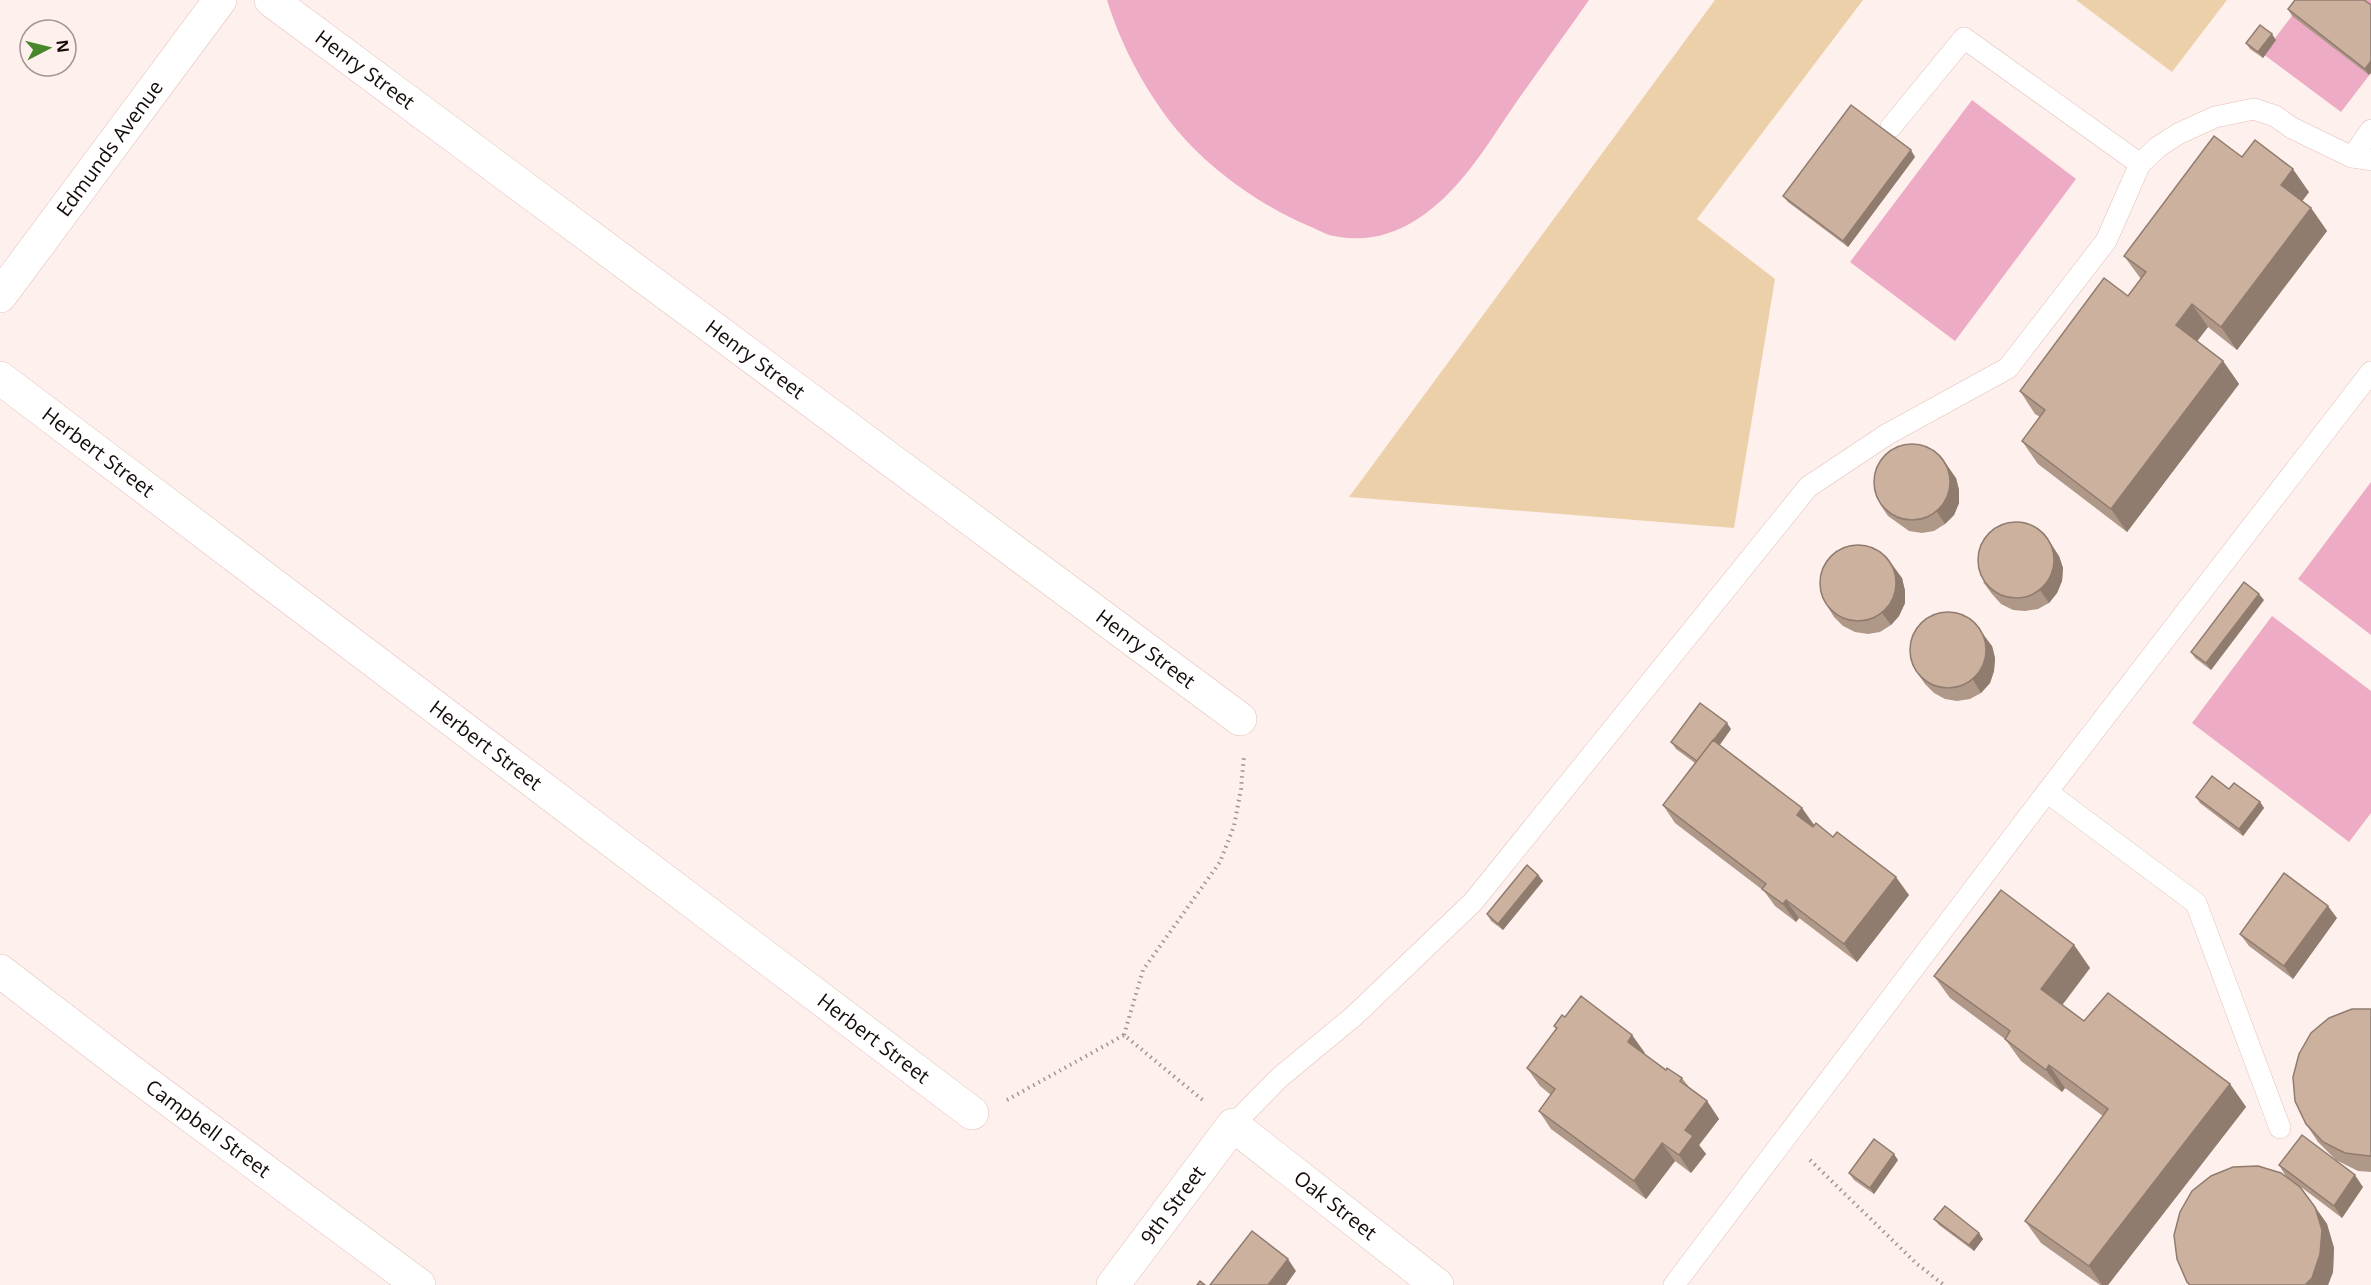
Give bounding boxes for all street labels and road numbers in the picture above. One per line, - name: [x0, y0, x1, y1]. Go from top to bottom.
- street label: Henry Street: [310, 23, 421, 115]
- street label: Edmunds Avenue: [50, 75, 169, 222]
- street label: Henry Street: [700, 313, 811, 405]
- street label: Herbert Street: [37, 401, 160, 503]
- street label: Henry Street: [1091, 603, 1201, 694]
- street label: Herbert Street: [424, 694, 548, 796]
- street label: Herbert Street: [812, 987, 935, 1089]
- street label: Campbell Street: [140, 1073, 276, 1183]
- street label: 9th Street: [1134, 1160, 1211, 1250]
- street label: Oak Street: [1289, 1164, 1383, 1246]

